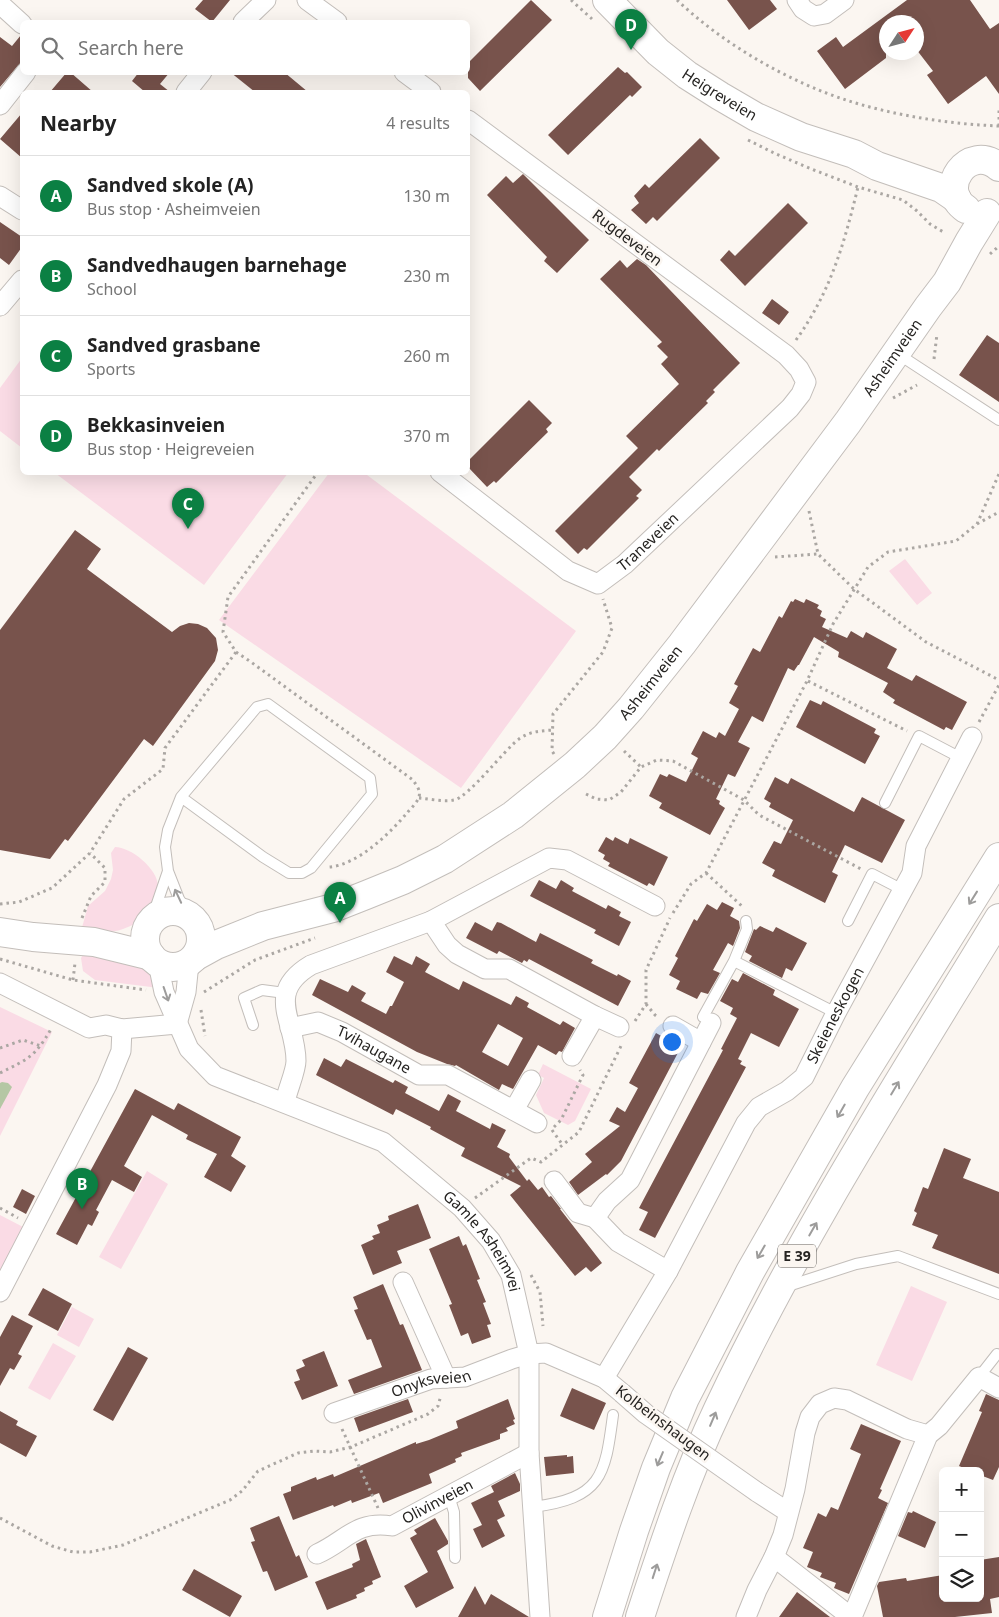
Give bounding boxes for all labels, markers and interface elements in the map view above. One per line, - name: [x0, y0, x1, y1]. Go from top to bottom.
- pin: D: [615, 9, 647, 50]
- north arrow: [879, 15, 924, 60]
- search box: [20, 20, 470, 75]
- icon: search: [38, 34, 66, 62]
- text: Search here: [78, 35, 184, 61]
- street label: Heigreveien: [679, 64, 761, 125]
- text: Nearby: [40, 109, 116, 137]
- text: 4 results: [386, 112, 450, 134]
- text: Sandved skole (A): [87, 172, 254, 198]
- text: A: [50, 185, 62, 207]
- text: 130 m: [403, 185, 450, 207]
- text: Bus stop · Asheimveien: [87, 198, 261, 220]
- street label: Rugdeveien: [588, 204, 667, 270]
- text: Sandvedhaugen barnehage: [87, 252, 347, 278]
- text: B: [51, 265, 61, 287]
- text: 230 m: [403, 265, 450, 287]
- text: School: [87, 278, 137, 300]
- street label: Asheimveien: [858, 315, 926, 400]
- text: Sandved grasbane: [87, 332, 260, 358]
- text: C: [51, 345, 61, 367]
- text: 260 m: [403, 345, 450, 367]
- text: Sports: [87, 358, 135, 380]
- text: Bekkasinveien: [87, 412, 225, 438]
- text: D: [50, 425, 62, 447]
- text: 370 m: [403, 425, 450, 447]
- text: Bus stop · Heigreveien: [87, 438, 255, 460]
- pin: C: [172, 488, 204, 529]
- street label: Traneveien: [613, 508, 682, 575]
- street label: Asheimveien: [614, 641, 686, 724]
- pin: A: [324, 882, 356, 923]
- one-way arrow: [173, 889, 182, 904]
- one-way arrow: [968, 891, 978, 905]
- street label: Skeieneskogen: [801, 963, 868, 1067]
- one-way arrow: [161, 986, 171, 1002]
- street label: Tvihaugane: [334, 1020, 415, 1078]
- your location: [659, 1029, 685, 1055]
- one-way arrow: [890, 1082, 900, 1096]
- one-way arrow: [836, 1103, 846, 1117]
- pin: B: [66, 1168, 98, 1209]
- street label: Gamle Asheimvei: [440, 1186, 525, 1293]
- one-way arrow: [808, 1222, 818, 1236]
- one-way arrow: [756, 1244, 765, 1259]
- road number: E 39: [778, 1244, 816, 1268]
- street label: Onyksveien: [388, 1365, 474, 1401]
- street label: Kolbeinshaugen: [612, 1380, 715, 1465]
- one-way arrow: [709, 1412, 719, 1427]
- one-way arrow: [655, 1451, 664, 1466]
- map controls: [939, 1467, 984, 1602]
- button: +: [939, 1467, 984, 1512]
- street label: Olivinveien: [398, 1474, 476, 1528]
- button: −: [939, 1512, 984, 1557]
- button: layers: [939, 1557, 984, 1602]
- one-way arrow: [651, 1563, 660, 1579]

